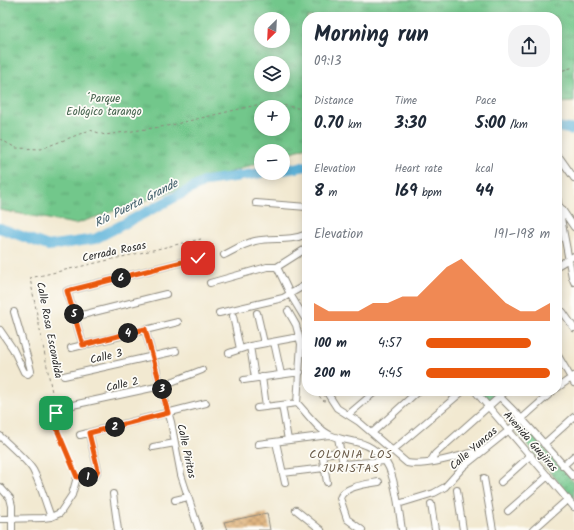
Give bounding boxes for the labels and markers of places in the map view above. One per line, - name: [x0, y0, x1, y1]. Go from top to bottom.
- pin: [181, 241, 215, 275]
- pin: 6: [111, 268, 131, 288]
- pin: 5: [64, 304, 84, 324]
- pin: 4: [118, 323, 138, 343]
- pin: 3: [152, 379, 172, 399]
- pin: [39, 396, 73, 430]
- pin: 2: [105, 417, 125, 437]
- pin: 1: [78, 467, 98, 487]

